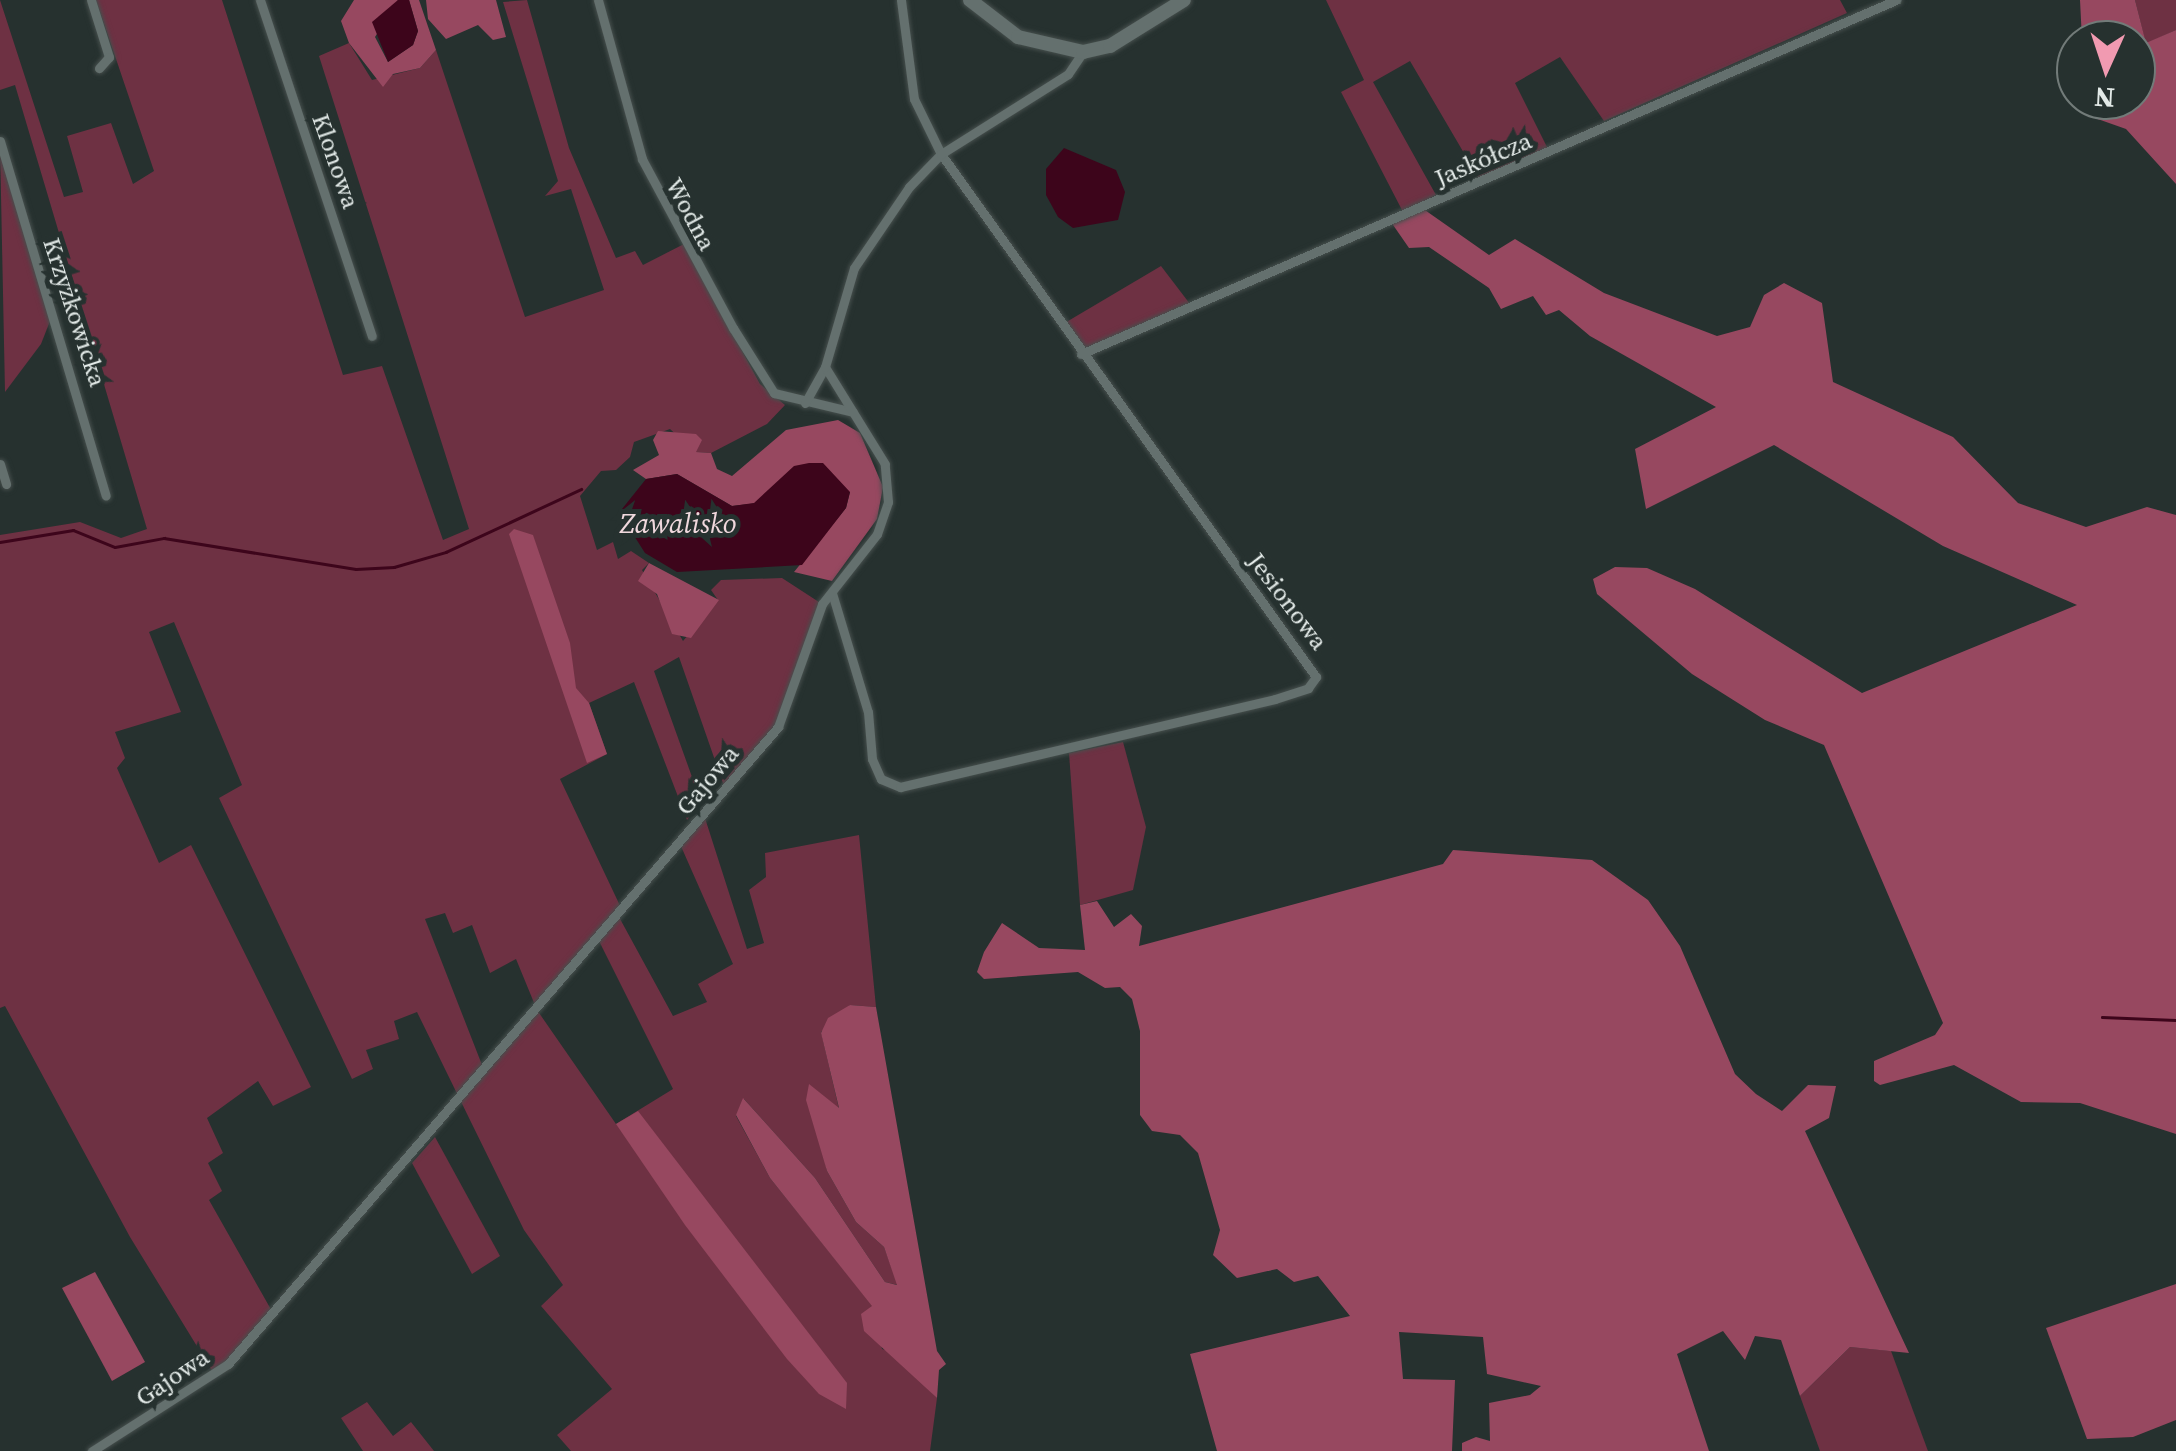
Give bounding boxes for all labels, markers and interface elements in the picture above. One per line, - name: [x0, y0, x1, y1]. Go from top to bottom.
- north arrow: [2056, 20, 2156, 120]
- text: N: [2093, 78, 2116, 117]
- street label: Klonowa: [306, 110, 366, 212]
- street label: Jaskółcza: [1430, 125, 1536, 193]
- street label: Wodna: [659, 173, 723, 255]
- street label: Krzyżkowicka: [37, 234, 113, 390]
- water label: Zawalisko: [620, 506, 736, 540]
- street label: Jesionowa: [1242, 546, 1334, 656]
- street label: Gajowa: [669, 739, 745, 821]
- street label: Gajowa: [130, 1342, 214, 1412]

